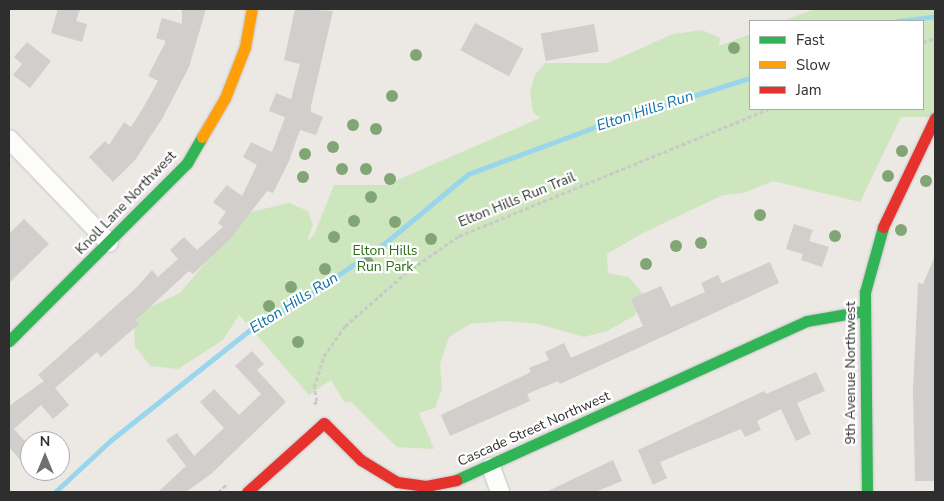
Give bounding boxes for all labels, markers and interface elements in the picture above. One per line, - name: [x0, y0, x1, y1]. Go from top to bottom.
- legend: [749, 20, 924, 110]
- text: Fast: [796, 30, 824, 50]
- text: Slow: [796, 55, 830, 75]
- text: Jam: [796, 80, 822, 100]
- water label: Elton Hills Run: [594, 87, 696, 135]
- street label: Knoll Lane Northwest: [72, 148, 180, 258]
- street label: Elton Hills Run Trail: [456, 169, 578, 231]
- park label: Elton Hills Run Park: [352, 243, 418, 276]
- water label: Elton Hills Run: [247, 269, 341, 337]
- street label: 9th Avenue Northwest: [843, 301, 859, 445]
- street label: Cascade Street Northwest: [455, 388, 613, 470]
- north arrow: [20, 431, 70, 481]
- text: N: [40, 432, 50, 451]

